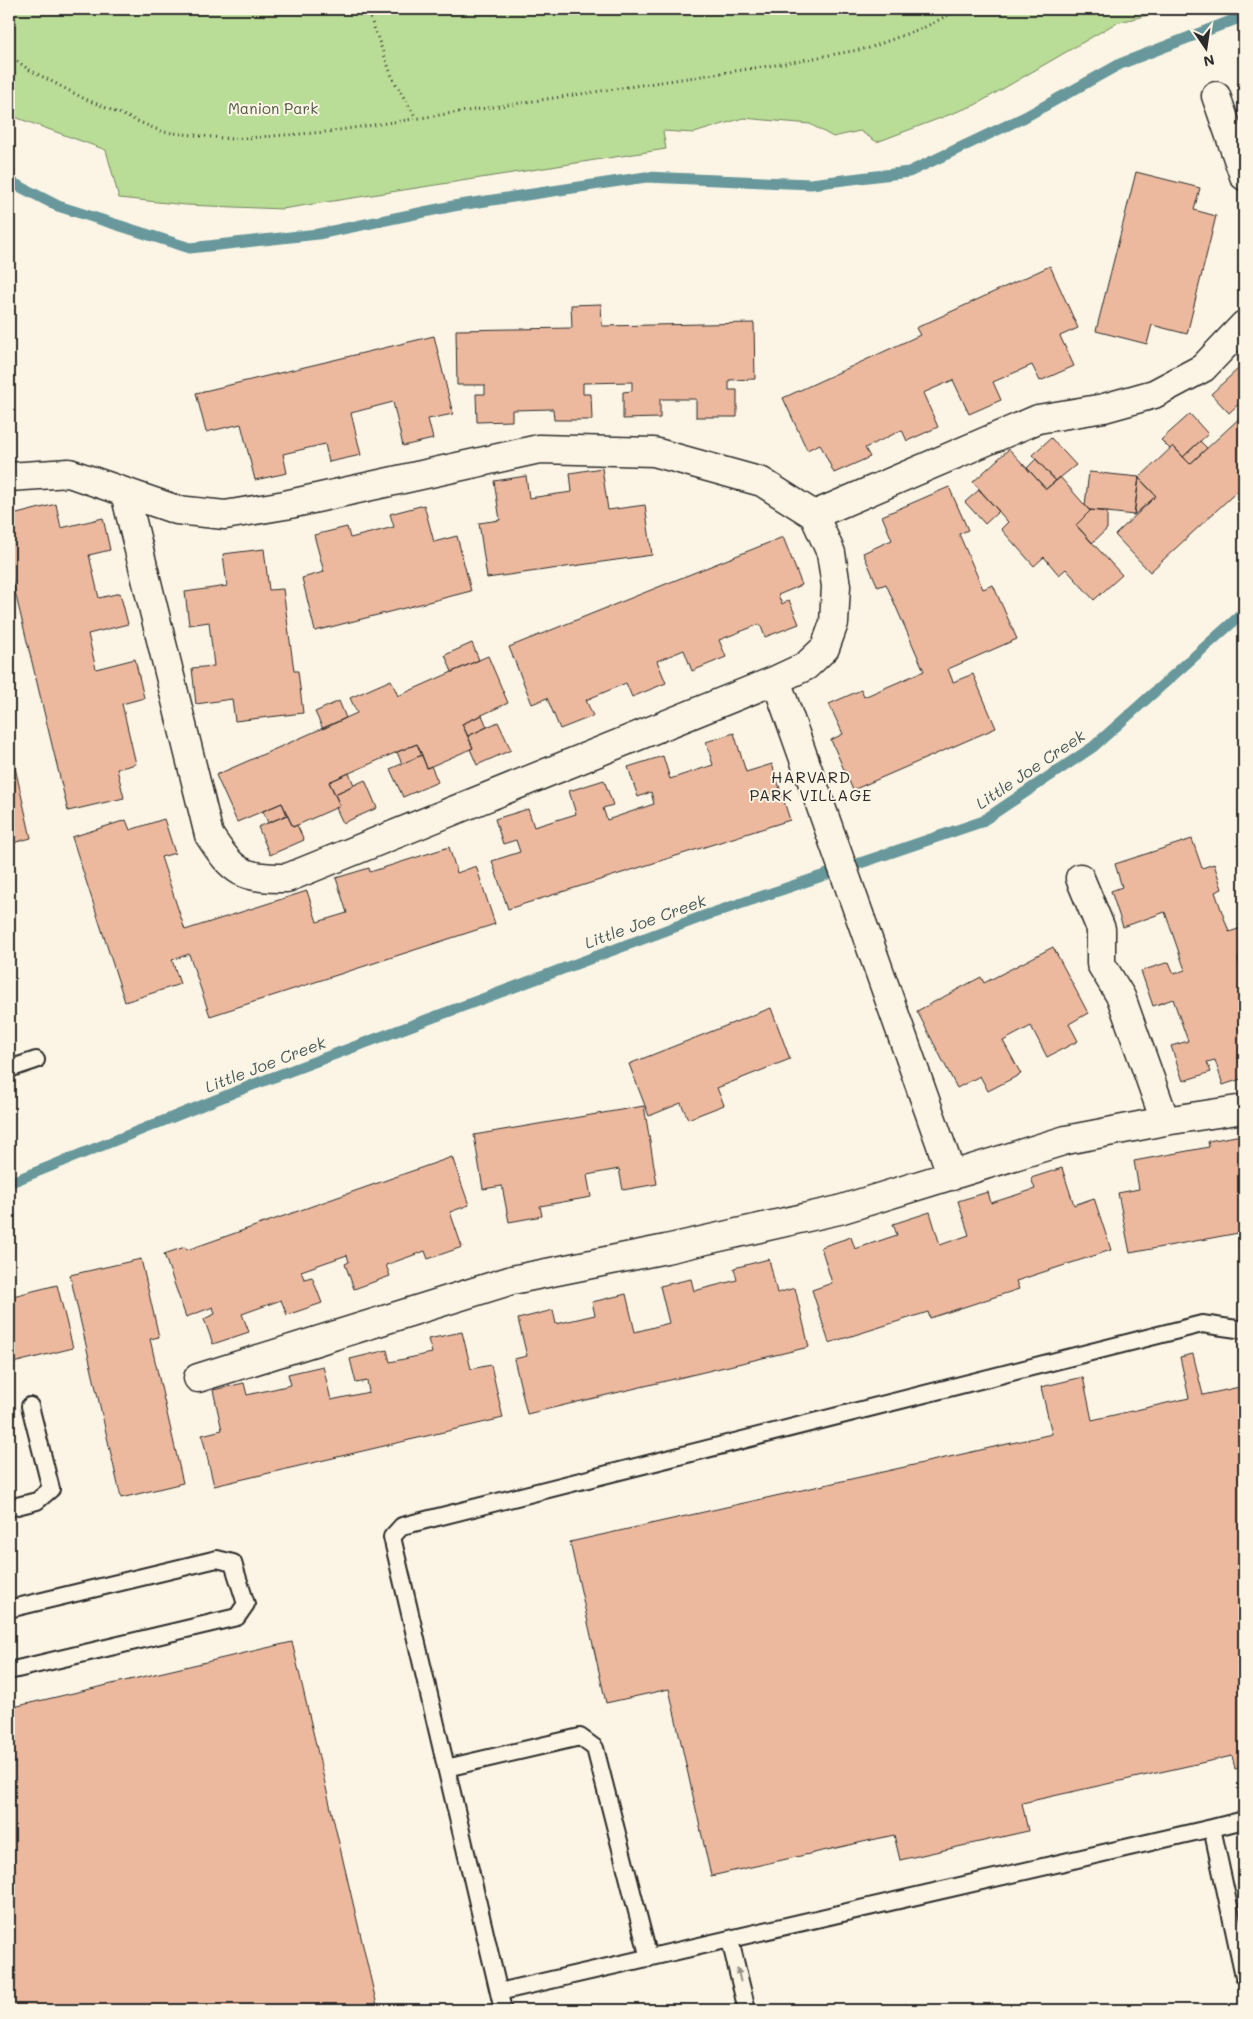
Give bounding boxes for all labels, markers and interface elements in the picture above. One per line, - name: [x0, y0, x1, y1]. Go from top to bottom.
- north arrow: [1180, 22, 1230, 72]
- text: N: [1202, 51, 1216, 72]
- park label: Manion Park: [228, 98, 318, 118]
- water label: Little Joe Creek: [971, 724, 1089, 813]
- district label: HARVARD PARK VILLAGE: [750, 766, 872, 805]
- water label: Little Joe Creek: [582, 889, 709, 953]
- water label: Little Joe Creek: [202, 1031, 329, 1097]
- one-way arrow: [735, 1967, 743, 1982]

